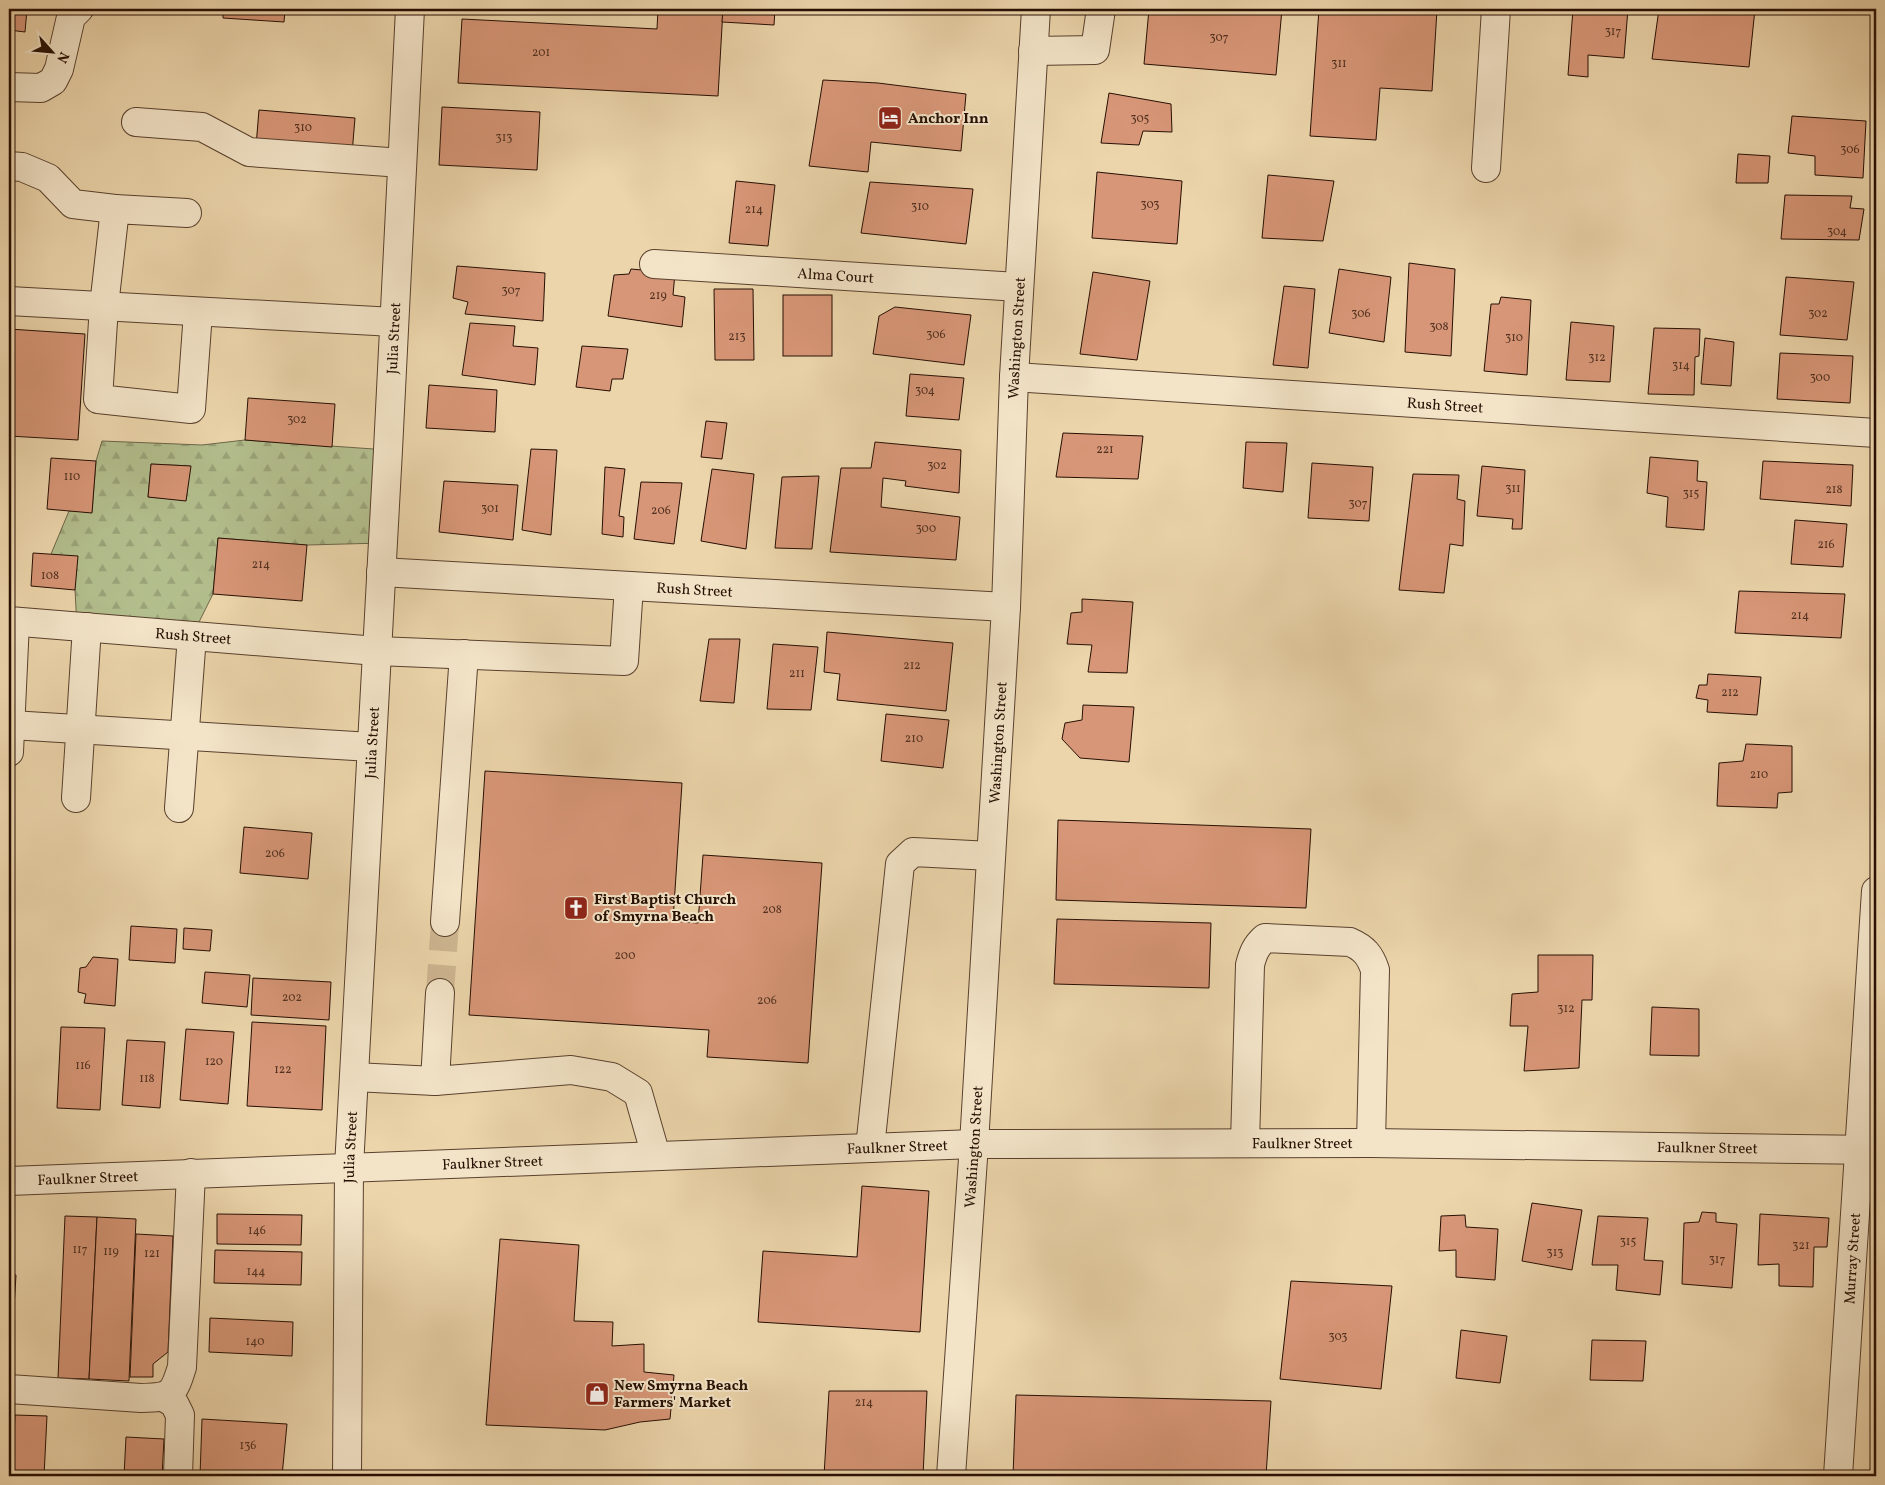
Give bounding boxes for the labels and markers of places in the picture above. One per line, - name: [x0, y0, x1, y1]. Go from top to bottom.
- hotel icon: Anchor Inn: [877, 105, 903, 131]
- place label: Anchor Inn: [908, 109, 989, 130]
- place label: First Baptist Church of Smyrna Beach: [594, 890, 736, 928]
- church icon: First Baptist Church of Smyrna Beach: [563, 895, 589, 921]
- place label: New Smyrna Beach Farmers' Market: [614, 1376, 748, 1414]
- shop icon: New Smyrna Beach Farmers' Market: [584, 1381, 610, 1407]

